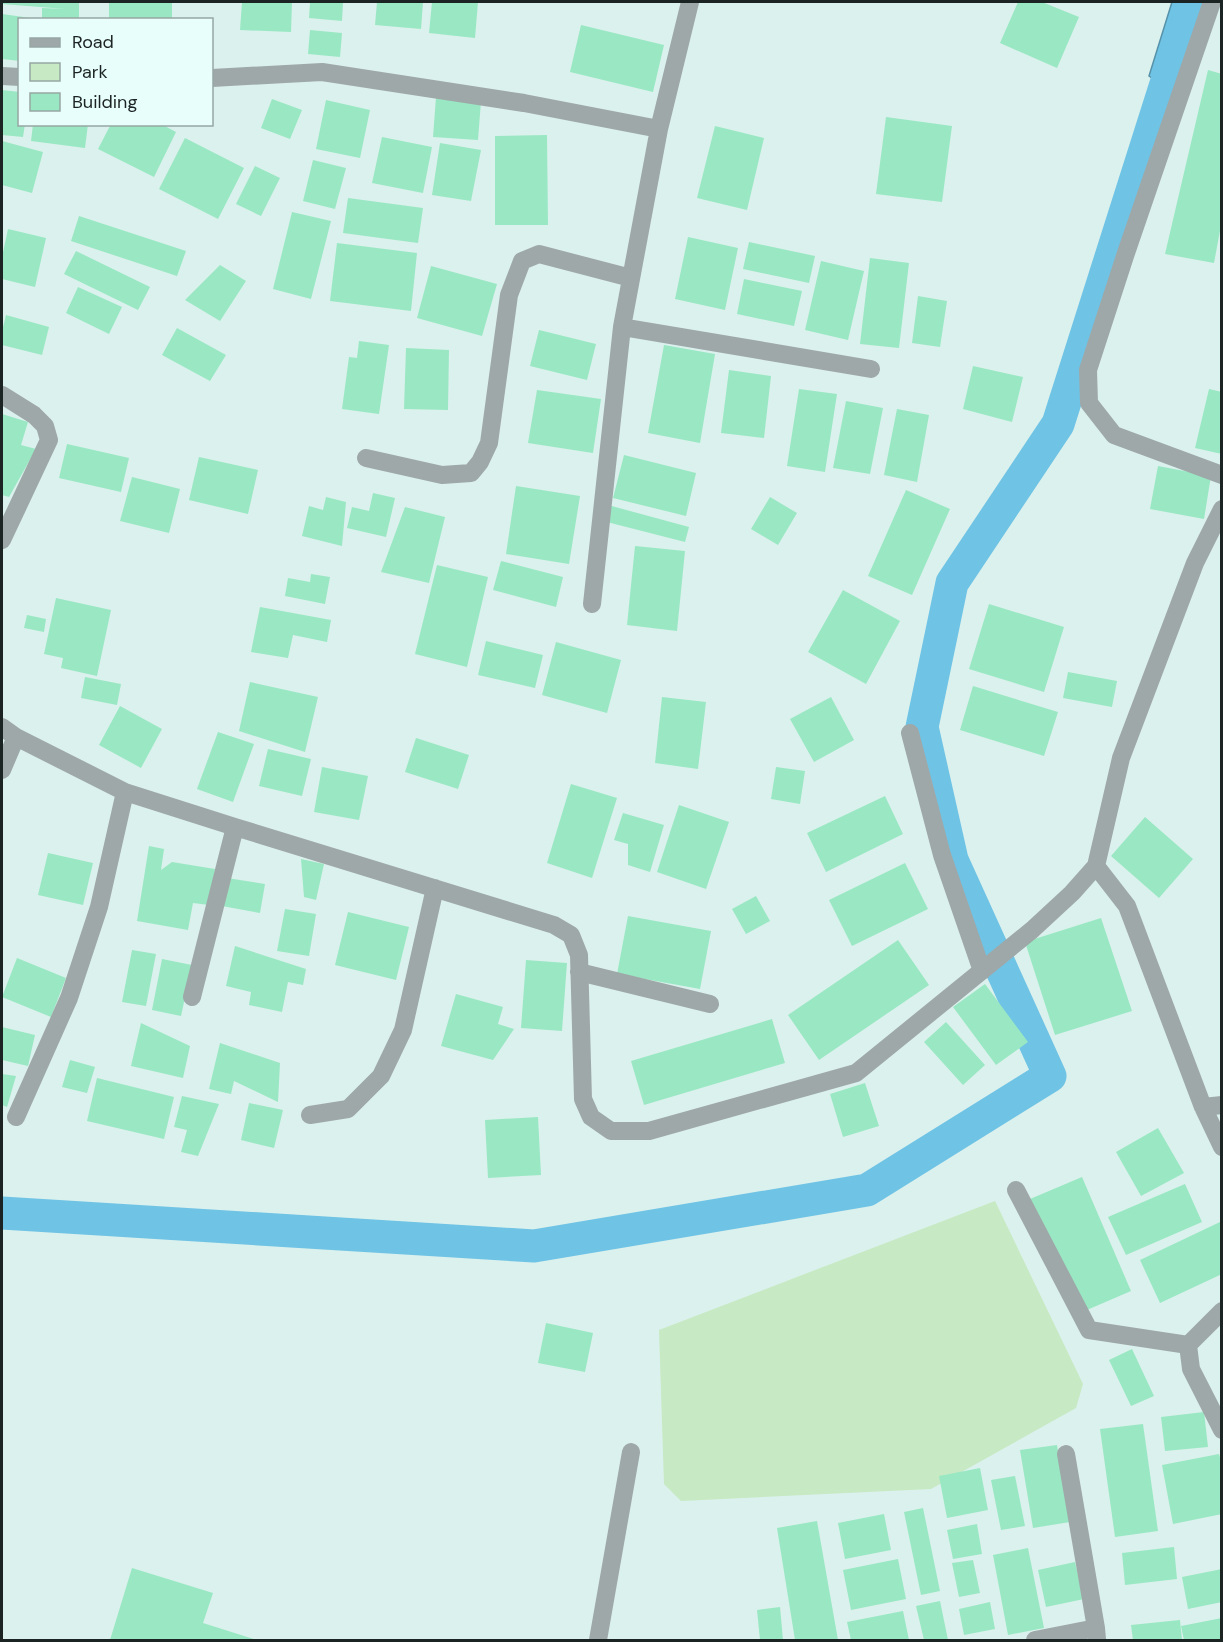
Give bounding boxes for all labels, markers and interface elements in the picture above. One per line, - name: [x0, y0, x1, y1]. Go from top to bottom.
- legend: [18, 18, 213, 126]
- text: Road: [72, 30, 114, 54]
- text: Park: [72, 60, 108, 84]
- text: Building: [72, 90, 137, 114]

